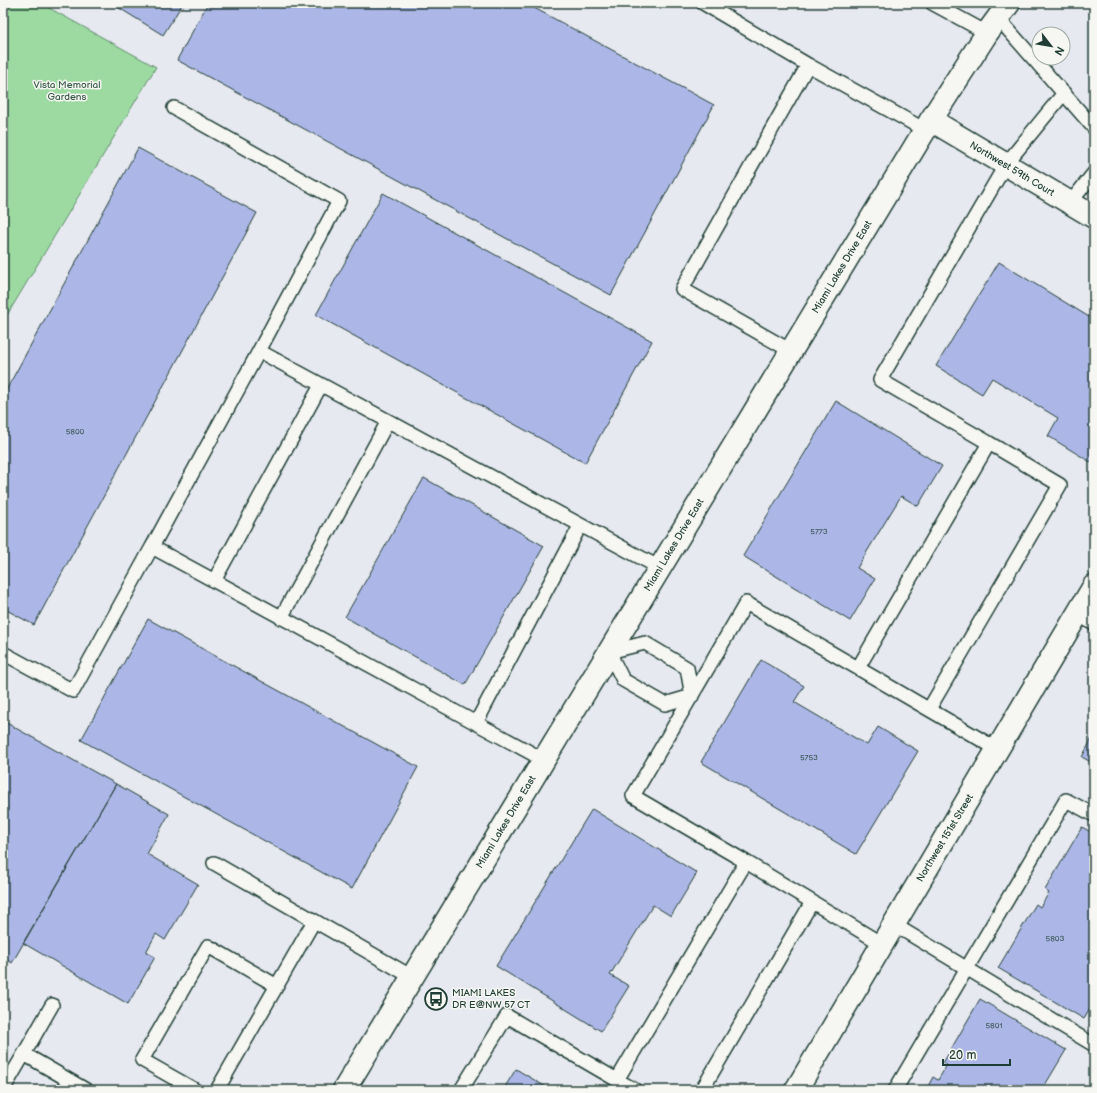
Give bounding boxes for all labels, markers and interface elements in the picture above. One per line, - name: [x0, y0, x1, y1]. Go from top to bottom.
- north arrow: [1031, 26, 1071, 66]
- text: N: [1051, 44, 1067, 58]
- park label: Vista Memorial Gardens: [34, 79, 100, 103]
- street label: Northwest 59th Court: [968, 139, 1056, 199]
- street label: Miami Lakes Drive East: [810, 219, 874, 315]
- house number: 5800: [66, 427, 85, 436]
- street label: Miami Lakes Drive East: [642, 497, 706, 593]
- house number: 5773: [810, 527, 828, 536]
- house number: 5753: [800, 753, 818, 762]
- street label: Miami Lakes Drive East: [474, 774, 538, 870]
- street label: Northwest 151st Street: [914, 792, 976, 884]
- house number: 5803: [1046, 934, 1065, 943]
- bus stop icon: MIAMI LAKES DR E@NW 57 CT: [423, 986, 449, 1012]
- place label: MIAMI LAKES DR E@NW 57 CT: [452, 987, 530, 1011]
- house number: 5801: [985, 1021, 1003, 1030]
- scale bar: [943, 1041, 1010, 1067]
- text: 20 m: [949, 1048, 976, 1063]

